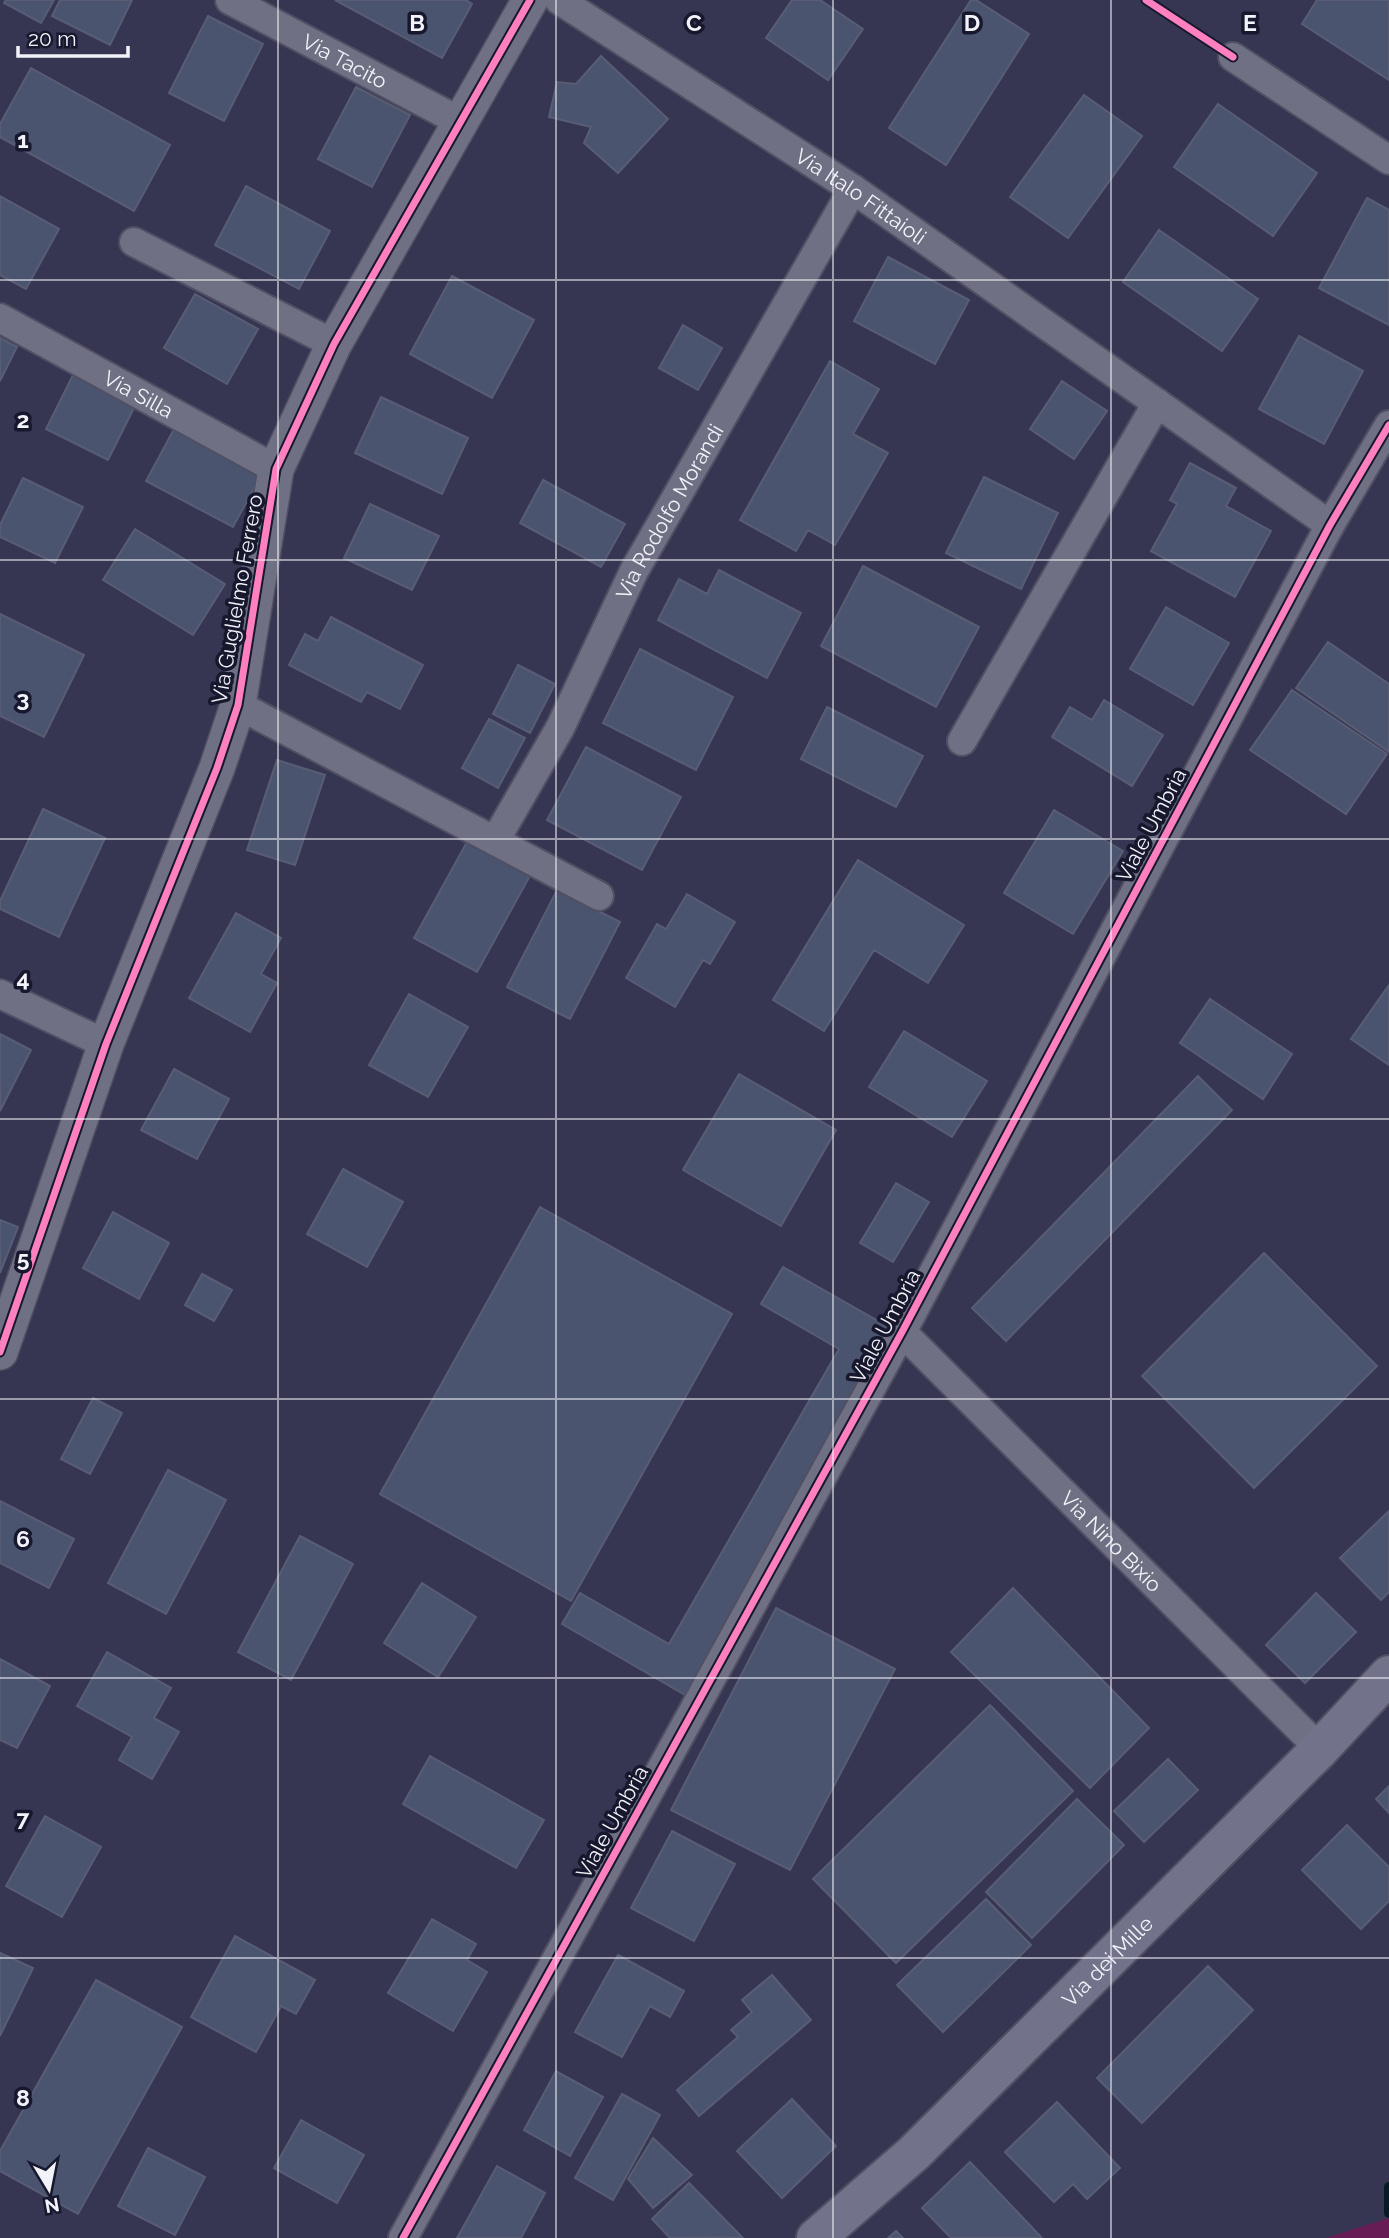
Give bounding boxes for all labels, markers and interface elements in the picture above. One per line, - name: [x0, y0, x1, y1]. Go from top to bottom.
- text: B: [409, 9, 425, 36]
- text: C: [686, 9, 702, 36]
- text: D: [964, 9, 980, 36]
- text: E: [1243, 9, 1257, 36]
- scale bar: [18, 14, 128, 58]
- text: 20 m: [28, 26, 76, 51]
- street label: Via Tacito: [298, 28, 392, 93]
- text: 1: [17, 126, 29, 153]
- street label: Via Italo Fittaioli: [791, 143, 931, 249]
- street label: Via Silla: [99, 365, 178, 423]
- text: 2: [17, 406, 29, 433]
- street label: Via Rodolfo Morandi: [610, 420, 728, 603]
- street label: Via Guglielmo Ferrero: [206, 493, 268, 705]
- text: 3: [17, 685, 29, 712]
- street label: Viale Umbria: [1111, 764, 1191, 886]
- text: 4: [16, 965, 30, 992]
- text: 5: [17, 1245, 30, 1272]
- street label: Viale Umbria: [845, 1265, 925, 1387]
- street label: Via Nino Bixio: [1056, 1485, 1167, 1597]
- text: 6: [16, 1525, 30, 1552]
- street label: Viale Umbria: [571, 1761, 653, 1883]
- text: 7: [17, 1804, 30, 1831]
- street label: Via dei Mille: [1056, 1911, 1158, 2011]
- text: 8: [16, 2084, 30, 2111]
- north arrow: [14, 2154, 84, 2224]
- text: N: [43, 2194, 61, 2218]

